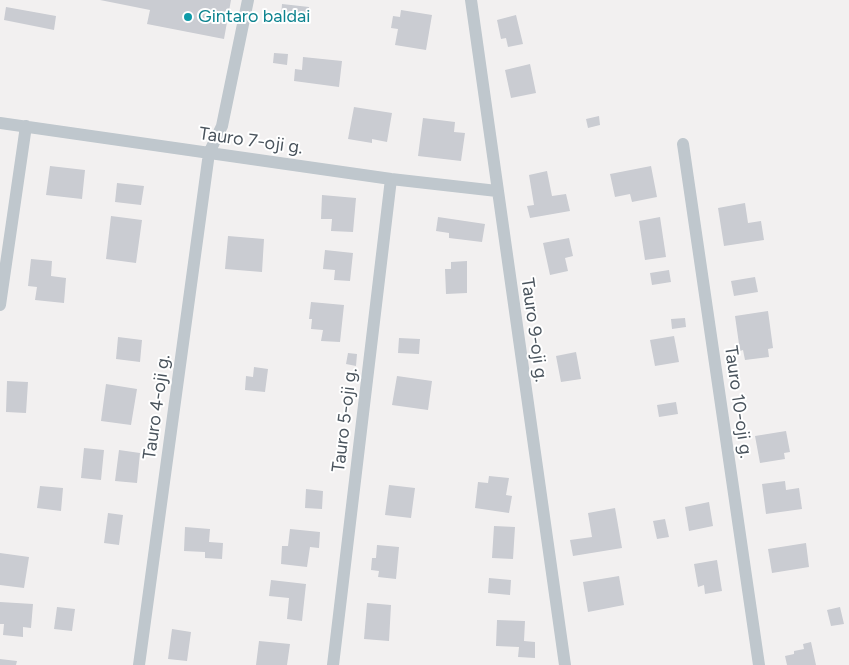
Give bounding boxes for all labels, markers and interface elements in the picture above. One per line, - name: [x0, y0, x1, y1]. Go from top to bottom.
- place label: Gintaro baldai: [198, 6, 310, 28]
- marker: Gintaro baldai: [182, 11, 194, 23]
- street label: Tauro 7-oji g.: [198, 123, 304, 159]
- street label: Tauro 9-oji g.: [516, 277, 552, 383]
- street label: Tauro 10-oji g.: [719, 344, 757, 460]
- street label: Tauro 4-oji g.: [139, 353, 175, 461]
- street label: Tauro 5-oji g.: [328, 367, 362, 473]

